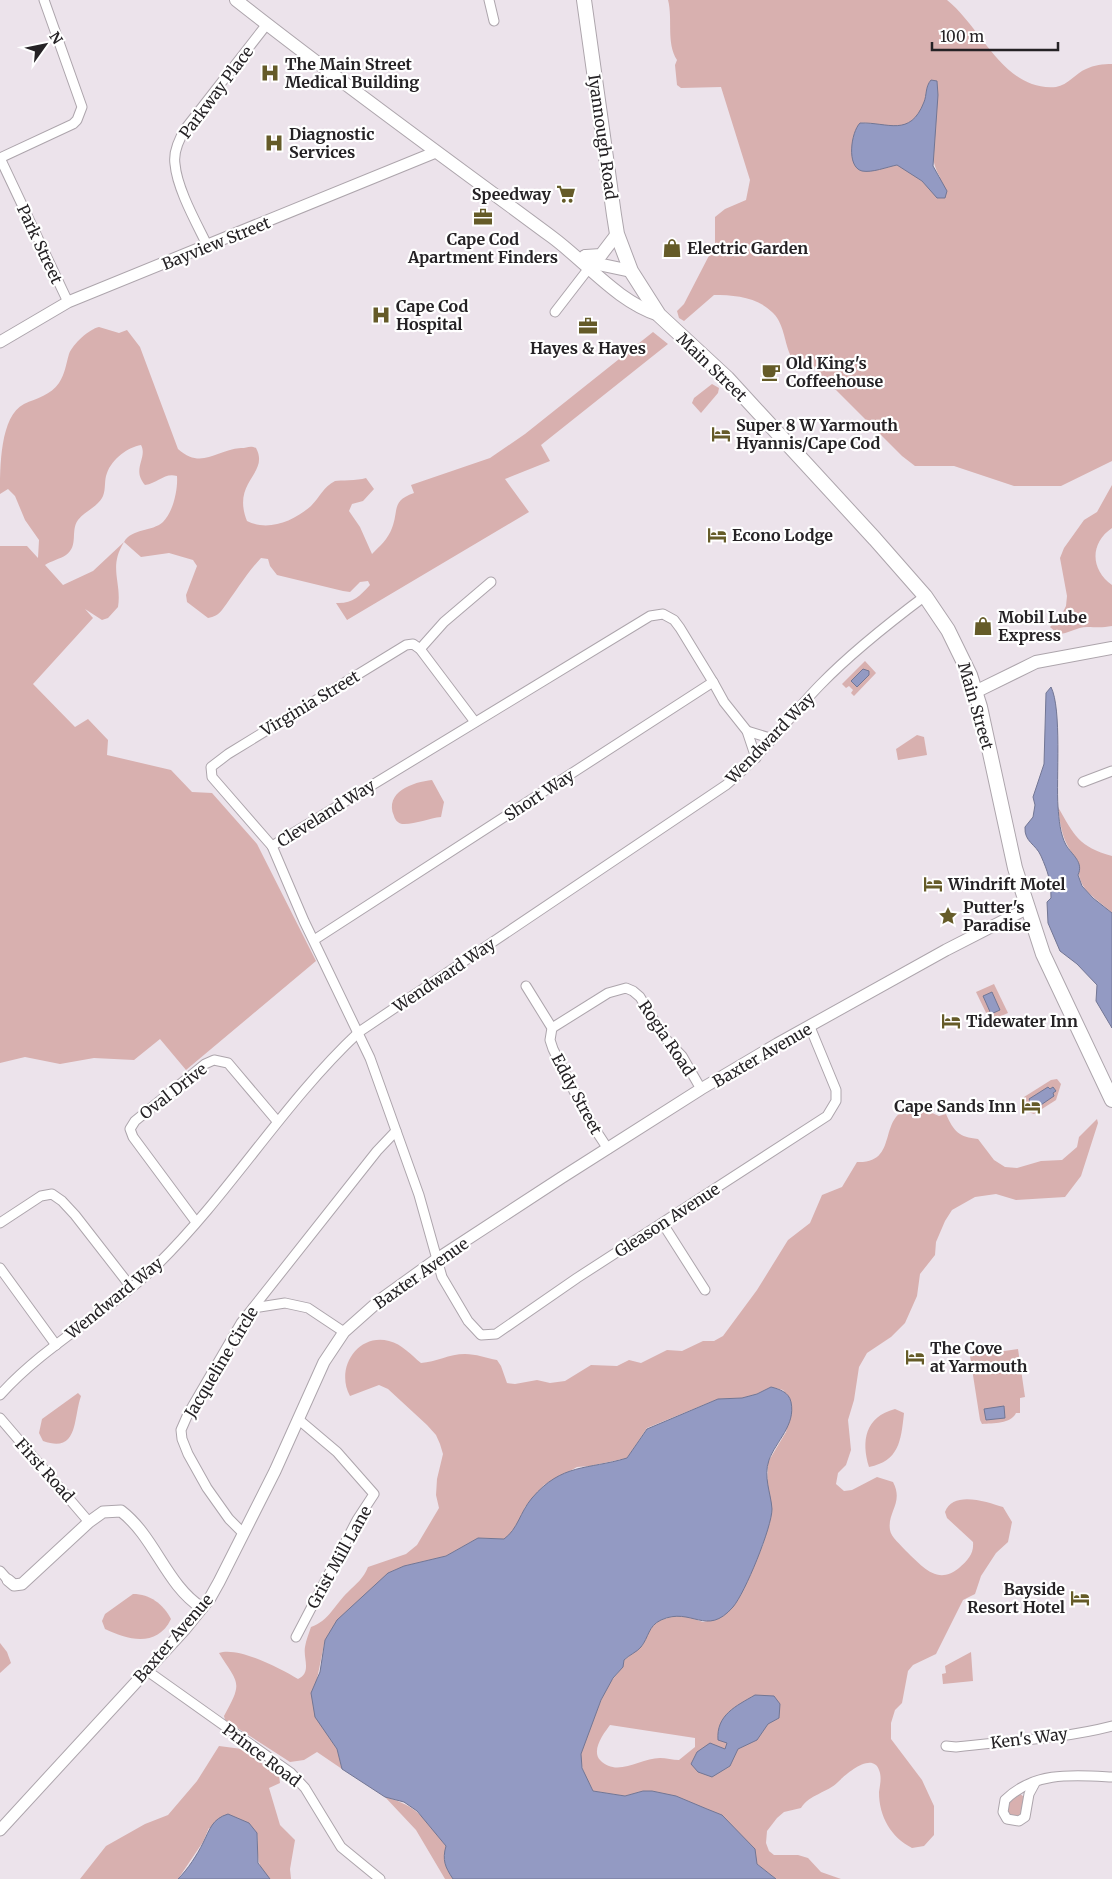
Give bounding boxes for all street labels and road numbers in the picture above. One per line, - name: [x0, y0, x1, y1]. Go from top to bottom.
- street label: Parkway Place: [175, 42, 257, 142]
- street label: Iyannough Road: [584, 73, 622, 201]
- street label: Park Street: [13, 201, 67, 287]
- street label: Bayview Street: [159, 212, 274, 274]
- street label: Main Street: [673, 329, 752, 406]
- street label: Main Street: [954, 660, 998, 753]
- street label: Virginia Street: [256, 665, 364, 741]
- street label: Wendward Way: [721, 688, 819, 788]
- street label: Short Way: [500, 765, 578, 825]
- street label: Cleveland Way: [273, 775, 379, 851]
- street label: Wendward Way: [388, 933, 499, 1017]
- street label: Rogia Road: [634, 996, 700, 1080]
- street label: Baxter Avenue: [709, 1019, 815, 1091]
- street label: Eddy Street: [547, 1050, 607, 1138]
- street label: Oval Drive: [135, 1059, 211, 1123]
- street label: Gleason Avenue: [611, 1179, 723, 1261]
- street label: Baxter Avenue: [370, 1233, 472, 1313]
- street label: Wendward Way: [61, 1252, 167, 1344]
- street label: Jacqueline Circle: [179, 1303, 262, 1422]
- street label: First Road: [11, 1434, 79, 1506]
- street label: Grist Mill Lane: [303, 1502, 375, 1612]
- street label: Baxter Avenue: [129, 1590, 217, 1686]
- street label: Prince Road: [219, 1719, 305, 1791]
- street label: Ken's Way: [989, 1723, 1069, 1753]

